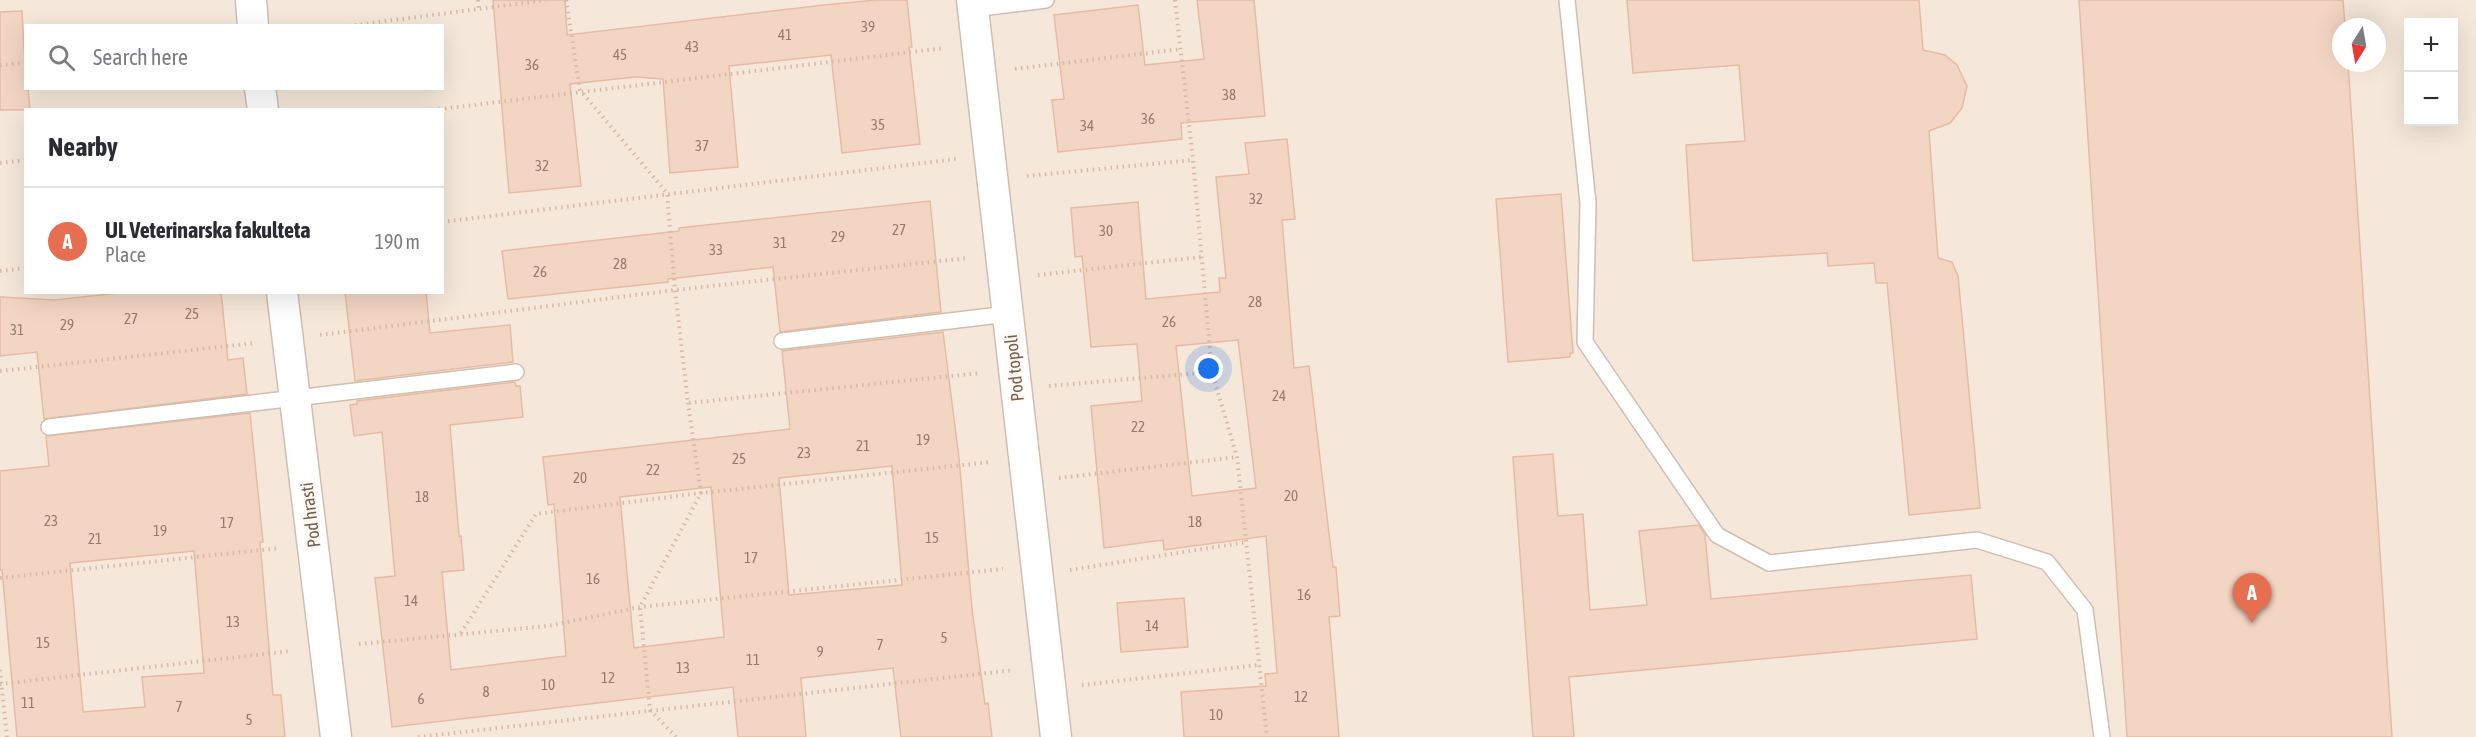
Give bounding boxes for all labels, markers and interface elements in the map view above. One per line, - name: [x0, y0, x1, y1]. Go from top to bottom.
- house number: 39: [861, 18, 875, 35]
- north arrow: [2332, 18, 2386, 72]
- map controls: [2404, 18, 2458, 126]
- button: +: [2404, 18, 2458, 72]
- search box: [24, 24, 444, 90]
- house number: 41: [778, 26, 792, 43]
- house number: 43: [685, 38, 699, 55]
- icon: search: [45, 41, 78, 74]
- text: Search here: [93, 44, 188, 70]
- house number: 45: [613, 46, 627, 63]
- house number: 36: [525, 56, 539, 73]
- button: −: [2404, 72, 2458, 126]
- house number: 38: [1222, 86, 1236, 103]
- house number: 36: [1141, 110, 1155, 127]
- house number: 35: [871, 116, 885, 133]
- house number: 34: [1080, 117, 1094, 134]
- text: Nearby: [48, 132, 118, 162]
- house number: 37: [695, 137, 709, 154]
- house number: 32: [535, 157, 549, 174]
- house number: 32: [1249, 190, 1263, 207]
- text: UL Veterinarska fakulteta: [105, 217, 310, 243]
- house number: 27: [892, 221, 906, 238]
- house number: 30: [1099, 222, 1113, 239]
- house number: 29: [831, 228, 845, 245]
- text: A: [63, 230, 72, 253]
- text: 190 m: [375, 230, 420, 253]
- house number: 31: [773, 234, 787, 251]
- house number: 33: [709, 241, 723, 258]
- text: Place: [105, 243, 146, 266]
- house number: 28: [613, 255, 627, 272]
- house number: 26: [533, 263, 547, 280]
- house number: 28: [1248, 293, 1262, 310]
- house number: 25: [185, 305, 199, 322]
- house number: 27: [124, 310, 138, 327]
- house number: 26: [1162, 313, 1176, 330]
- house number: 29: [60, 316, 74, 333]
- house number: 31: [10, 321, 24, 338]
- street label: Pod topoli: [1000, 333, 1028, 403]
- your location: [1194, 354, 1223, 383]
- house number: 24: [1272, 387, 1286, 404]
- house number: 22: [1131, 418, 1145, 435]
- house number: 19: [916, 431, 930, 448]
- house number: 21: [856, 437, 870, 454]
- house number: 23: [797, 444, 811, 461]
- house number: 25: [732, 450, 746, 467]
- house number: 22: [646, 461, 660, 478]
- house number: 20: [573, 469, 587, 486]
- street label: Pod hrasti: [296, 481, 324, 549]
- house number: 20: [1284, 487, 1298, 504]
- house number: 18: [415, 488, 429, 505]
- house number: 23: [44, 512, 58, 529]
- house number: 18: [1188, 513, 1202, 530]
- house number: 17: [220, 514, 234, 531]
- house number: 19: [153, 522, 167, 539]
- house number: 15: [925, 529, 939, 546]
- house number: 21: [88, 530, 102, 547]
- house number: 17: [744, 549, 758, 566]
- house number: 16: [586, 570, 600, 587]
- pin: A: [2232, 574, 2272, 623]
- house number: 16: [1297, 586, 1311, 603]
- house number: 14: [404, 592, 418, 609]
- house number: 13: [226, 613, 240, 630]
- house number: 14: [1145, 617, 1159, 634]
- house number: 5: [940, 629, 948, 646]
- house number: 15: [36, 634, 50, 651]
- house number: 7: [876, 636, 884, 653]
- house number: 9: [816, 643, 824, 660]
- house number: 11: [746, 651, 760, 668]
- house number: 13: [676, 659, 690, 676]
- house number: 12: [601, 669, 615, 686]
- house number: 10: [541, 676, 555, 693]
- house number: 8: [482, 683, 490, 700]
- house number: 12: [1294, 688, 1308, 705]
- house number: 6: [417, 690, 425, 707]
- house number: 11: [21, 694, 35, 711]
- house number: 7: [175, 698, 183, 715]
- house number: 10: [1209, 706, 1223, 723]
- house number: 5: [245, 711, 253, 728]

